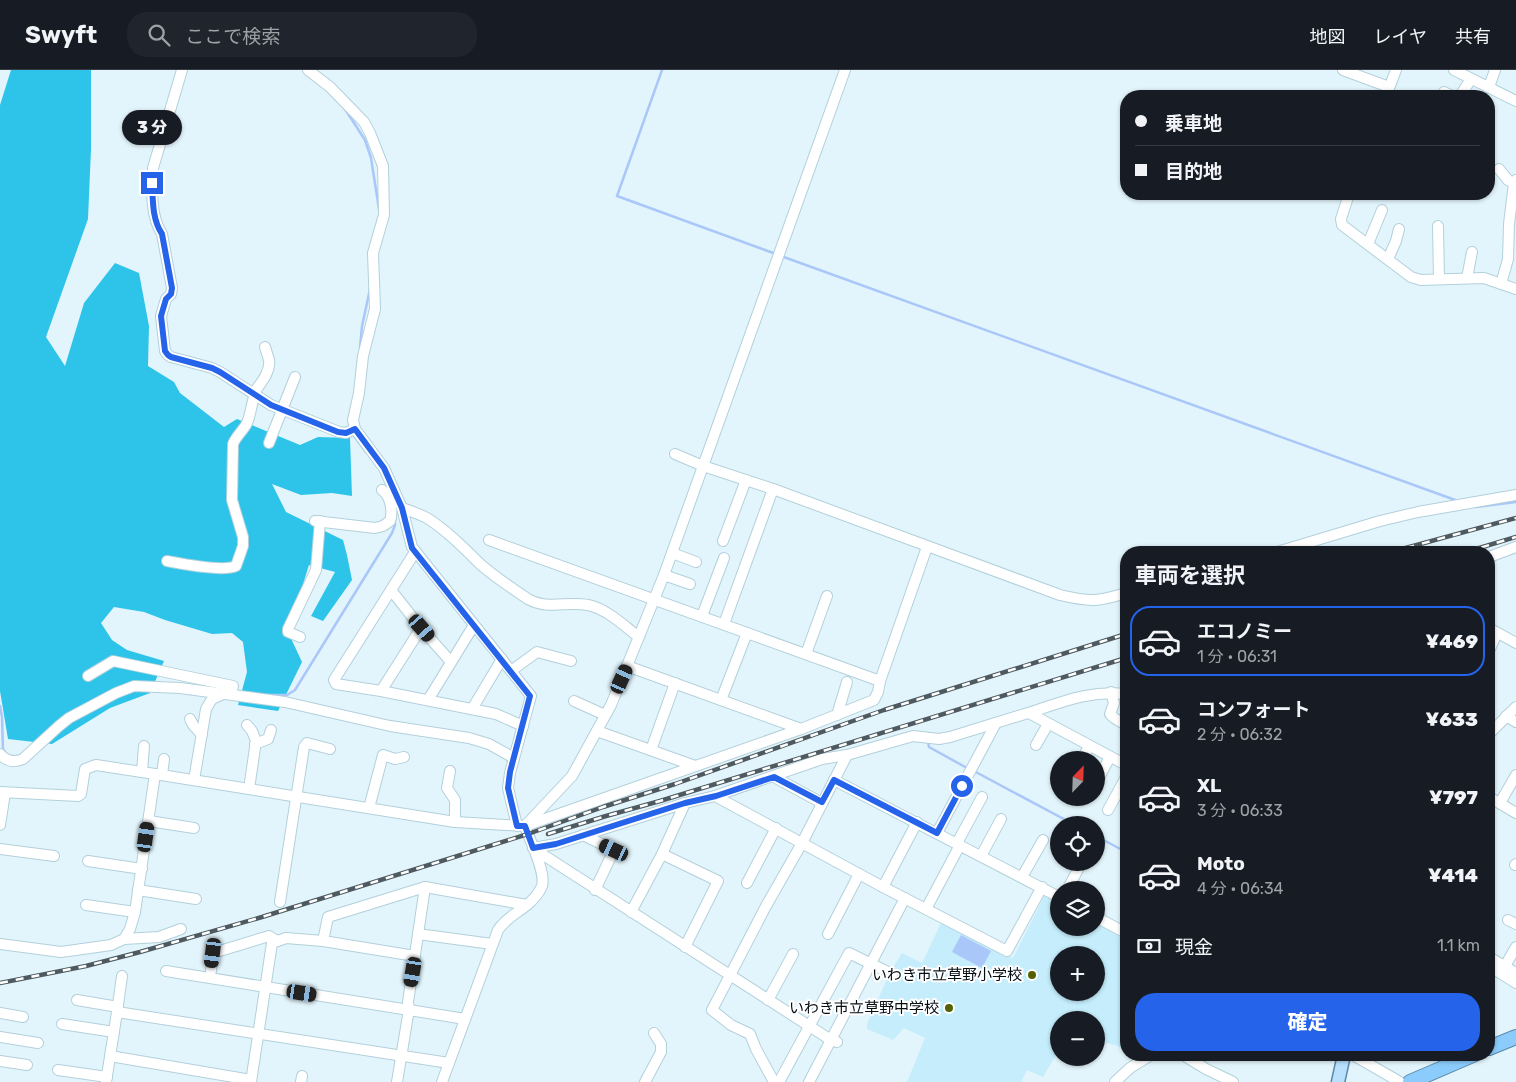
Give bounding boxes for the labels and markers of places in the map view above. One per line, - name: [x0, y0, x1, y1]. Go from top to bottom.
- place label: いわき市立草野小学校: [872, 966, 1022, 984]
- marker: いわき市立草野小学校: [1026, 969, 1038, 981]
- place label: いわき市立草野中学校: [789, 999, 939, 1017]
- marker: いわき市立草野中学校: [943, 1002, 955, 1014]

